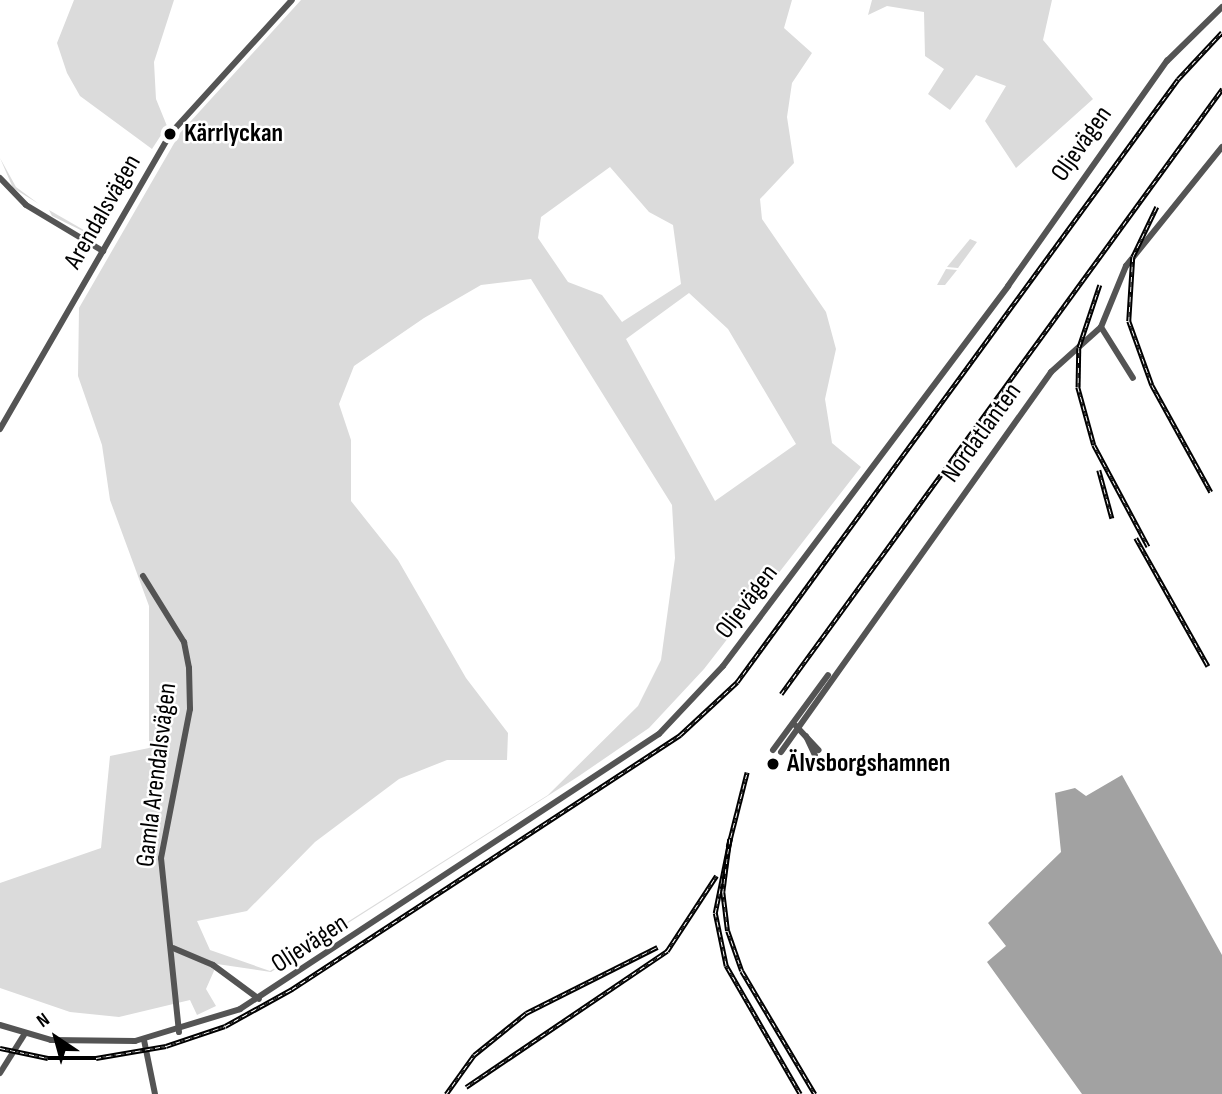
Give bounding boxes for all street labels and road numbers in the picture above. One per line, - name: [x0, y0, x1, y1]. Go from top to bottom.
- street label: Oljevägen: [1045, 100, 1119, 188]
- street label: Arendalsvägen: [58, 149, 148, 275]
- street label: Nordatlanten: [935, 377, 1029, 489]
- street label: Oljevägen: [709, 559, 785, 645]
- street label: Gamla Arendalsvägen: [130, 681, 184, 869]
- street label: Oljevägen: [266, 908, 354, 980]

